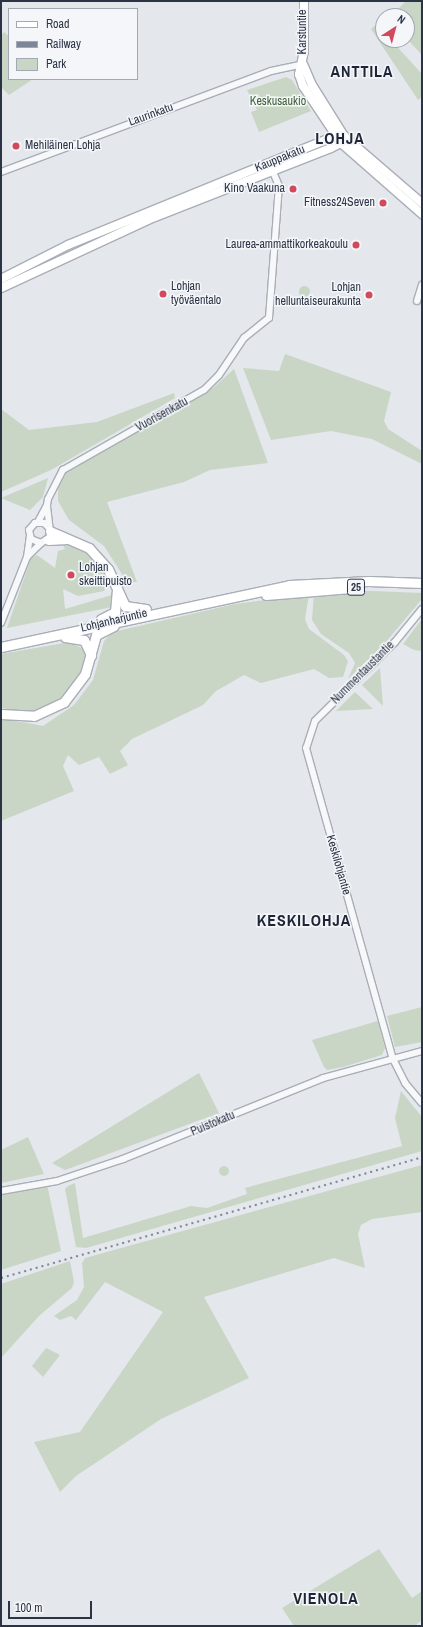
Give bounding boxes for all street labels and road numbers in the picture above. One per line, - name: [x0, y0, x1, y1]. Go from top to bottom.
- street label: Karstuntie: [296, 10, 310, 54]
- street label: Laurinkatu: [127, 100, 175, 130]
- street label: Kauppakatu: [253, 142, 307, 176]
- street label: Vuorisenkatu: [133, 395, 191, 435]
- road number: 25: [346, 578, 366, 596]
- street label: Lohjanharjuntie: [79, 606, 149, 636]
- street label: Nummentaustantie: [329, 639, 397, 707]
- street label: Keskilohjantie: [323, 833, 353, 897]
- street label: Puistokatu: [189, 1108, 237, 1140]

